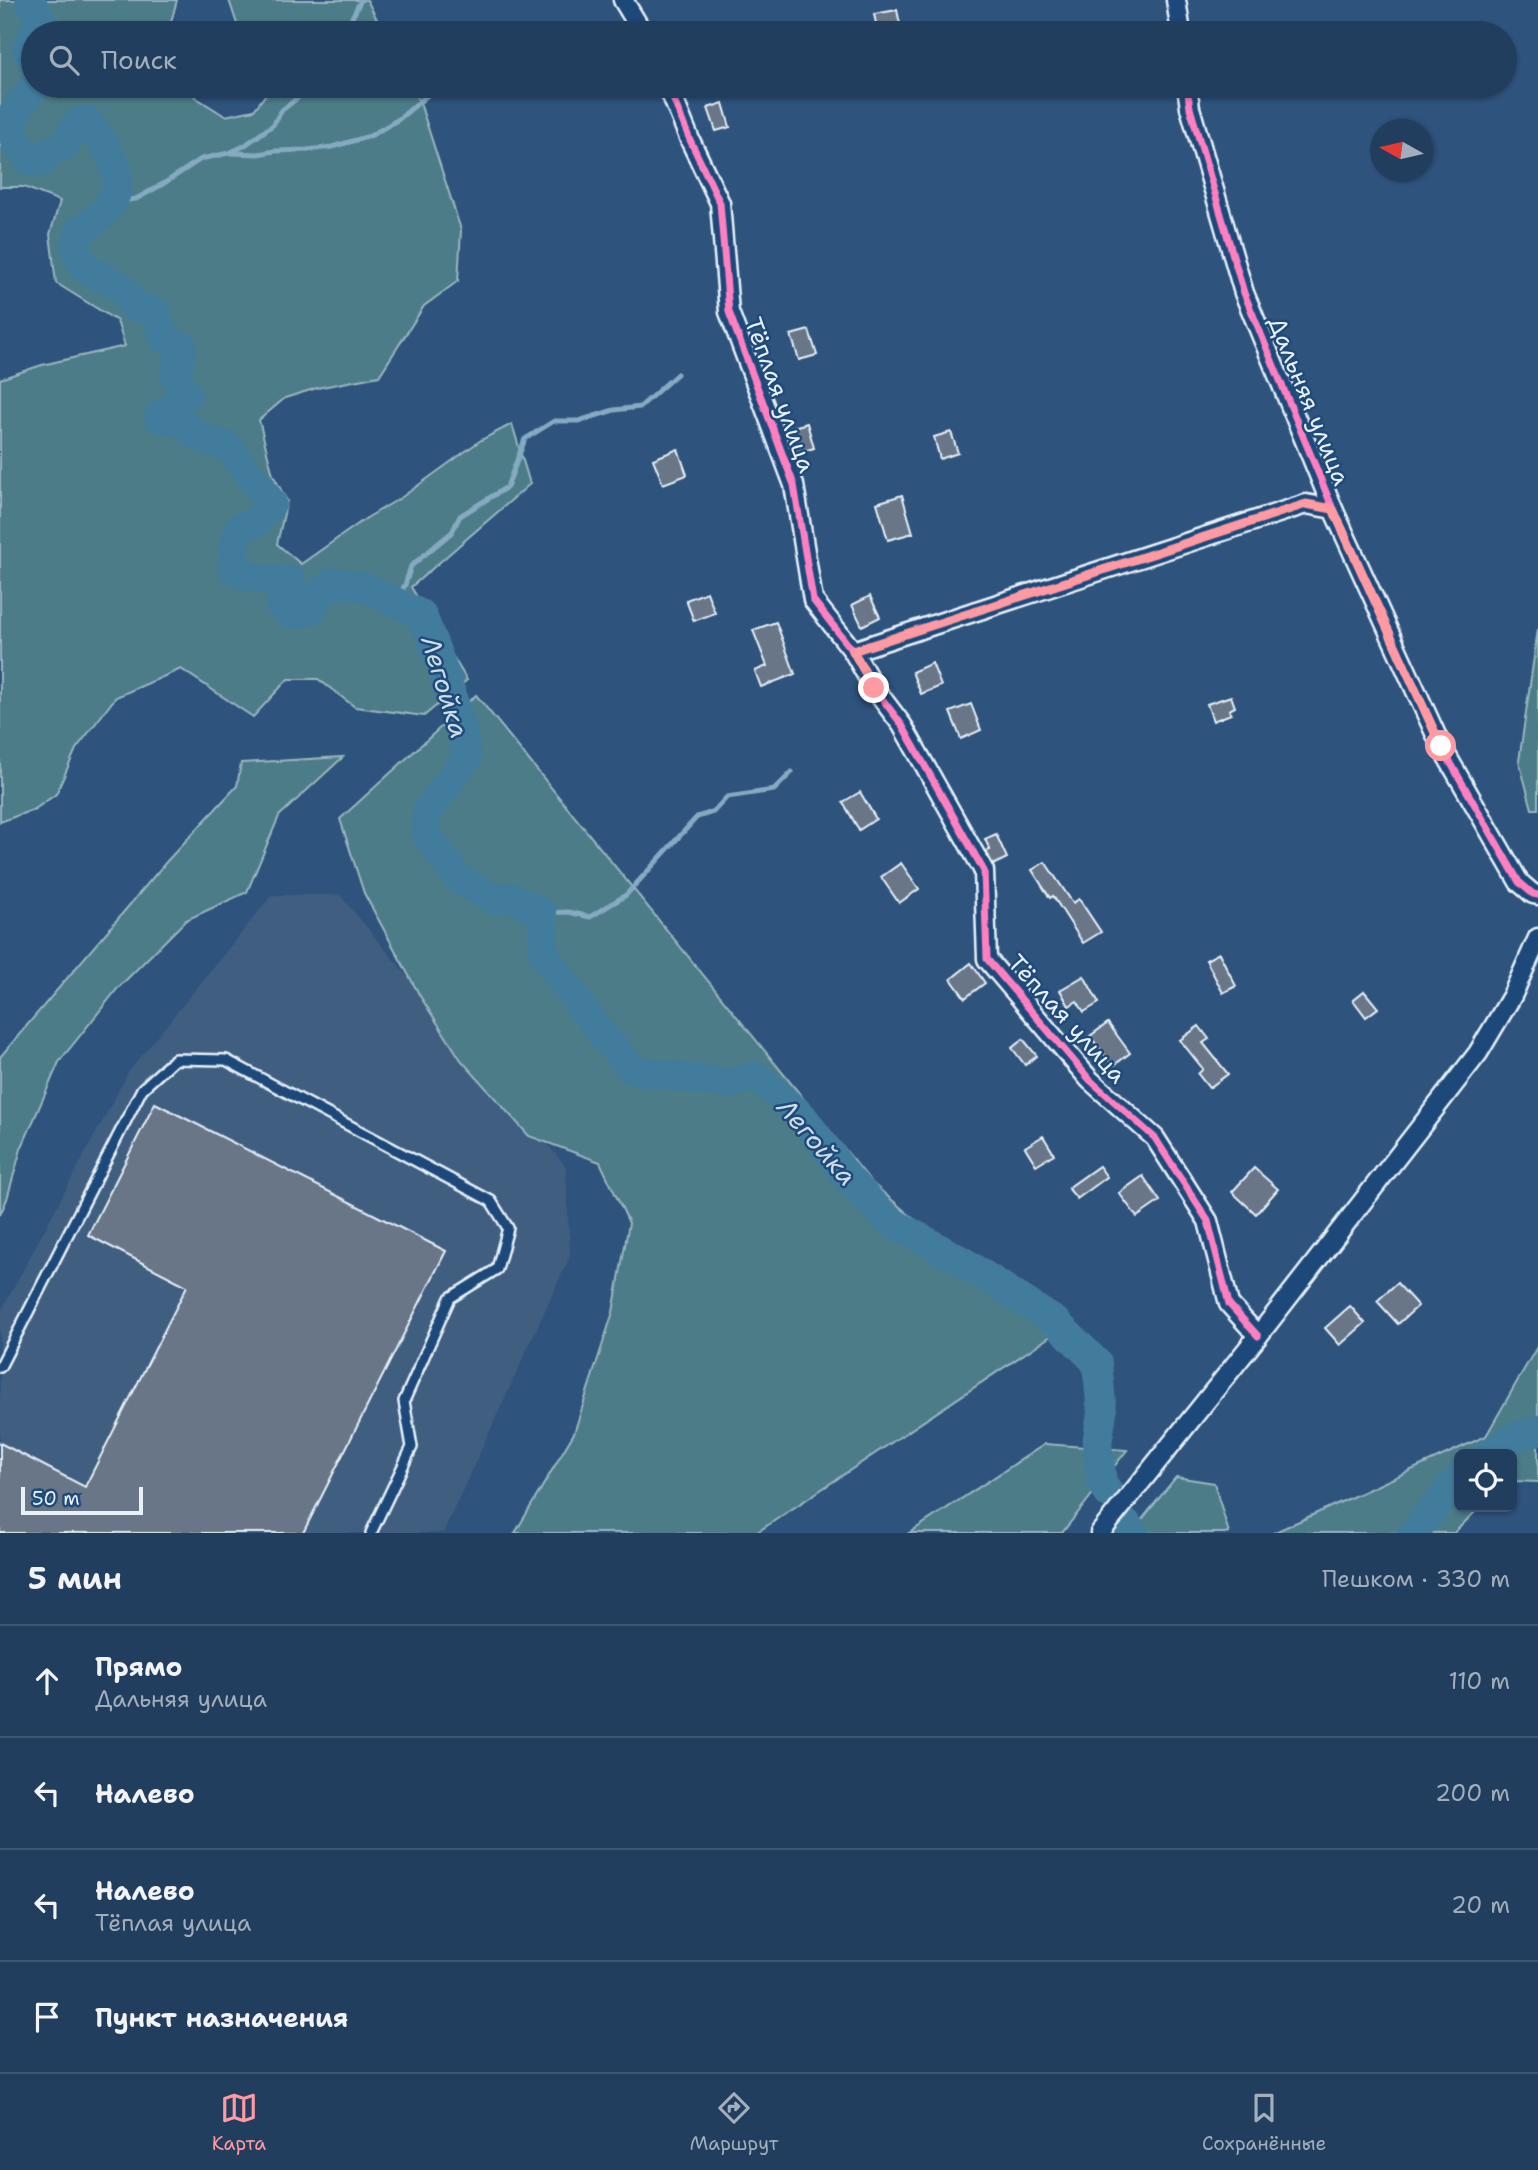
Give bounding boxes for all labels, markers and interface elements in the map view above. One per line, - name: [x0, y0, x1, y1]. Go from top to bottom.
- search box: [21, 21, 1517, 98]
- icon: search: [45, 41, 83, 79]
- text: Поиск: [101, 42, 177, 77]
- north arrow: [1370, 119, 1433, 182]
- street label: Дальняя улица: [1261, 312, 1357, 490]
- street label: Тёплая улица: [737, 313, 823, 477]
- water label: Легойка: [413, 631, 478, 742]
- route end: [858, 672, 889, 703]
- route start: [1425, 730, 1456, 761]
- street label: Тёплая улица: [1001, 948, 1133, 1090]
- water label: Легойка: [769, 1090, 865, 1193]
- map controls: [1454, 1449, 1517, 1512]
- button: locate: [1454, 1449, 1517, 1512]
- scale bar: [21, 1484, 144, 1516]
- text: 50 m: [32, 1486, 80, 1511]
- text: 5 мин: [28, 1558, 122, 1599]
- text: Пешком · 330 m: [1322, 1564, 1510, 1594]
- text: Прямо: [95, 1649, 183, 1684]
- icon: ahead: [28, 1662, 66, 1700]
- text: 110 m: [1448, 1666, 1510, 1696]
- text: Дальняя улица: [95, 1684, 267, 1714]
- icon: left: [28, 1774, 66, 1812]
- text: Налево: [95, 1776, 195, 1811]
- text: 200 m: [1435, 1778, 1510, 1808]
- text: Налево: [95, 1873, 195, 1908]
- icon: left: [28, 1886, 66, 1924]
- text: 20 m: [1451, 1890, 1510, 1920]
- text: Тёплая улица: [95, 1908, 251, 1938]
- icon: arrive: [28, 1998, 66, 2036]
- text: Пункт назначения: [95, 2000, 348, 2035]
- tab: Карта: [212, 2089, 266, 2156]
- tab: Маршрут: [690, 2089, 778, 2156]
- tab: Сохранённые: [1202, 2089, 1326, 2156]

